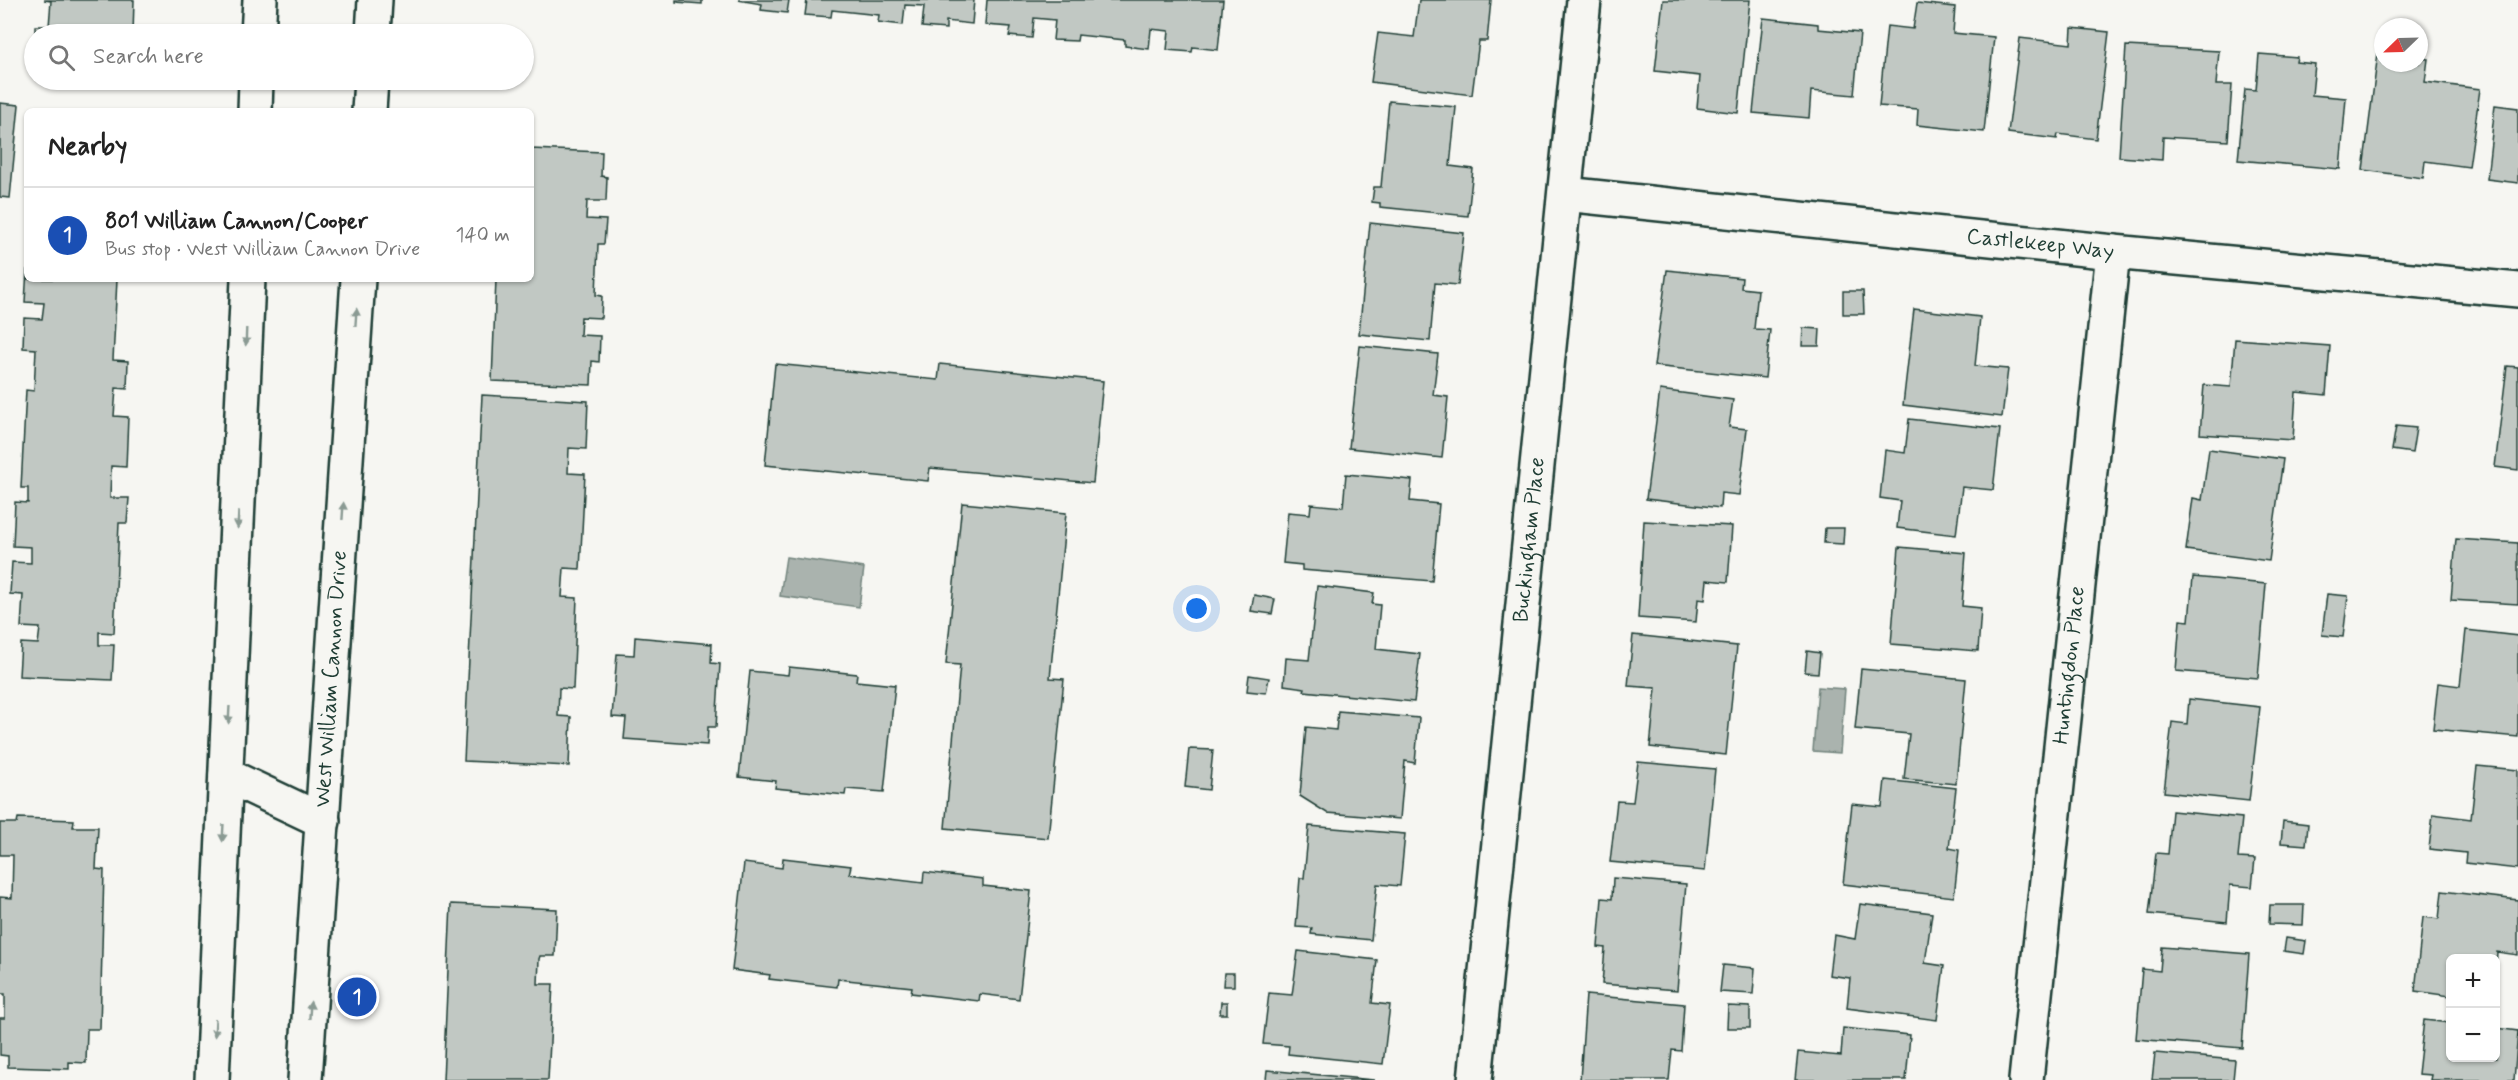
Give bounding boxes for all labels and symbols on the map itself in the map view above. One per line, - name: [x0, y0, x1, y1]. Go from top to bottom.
- north arrow: [2374, 18, 2428, 72]
- street label: Castlekeep Way: [1965, 223, 2116, 266]
- one-way arrow: [351, 307, 360, 326]
- one-way arrow: [241, 328, 250, 347]
- street label: Buckingham Place: [1507, 456, 1552, 624]
- one-way arrow: [338, 502, 348, 521]
- one-way arrow: [233, 511, 242, 530]
- street label: West William Cannon Drive: [309, 550, 354, 808]
- street label: Huntingdon Place: [2047, 585, 2092, 746]
- your location: [1182, 594, 1211, 623]
- one-way arrow: [224, 706, 233, 725]
- one-way arrow: [219, 824, 228, 843]
- pin: 1: [338, 974, 376, 1020]
- one-way arrow: [305, 1000, 315, 1019]
- one-way arrow: [210, 1018, 219, 1037]

